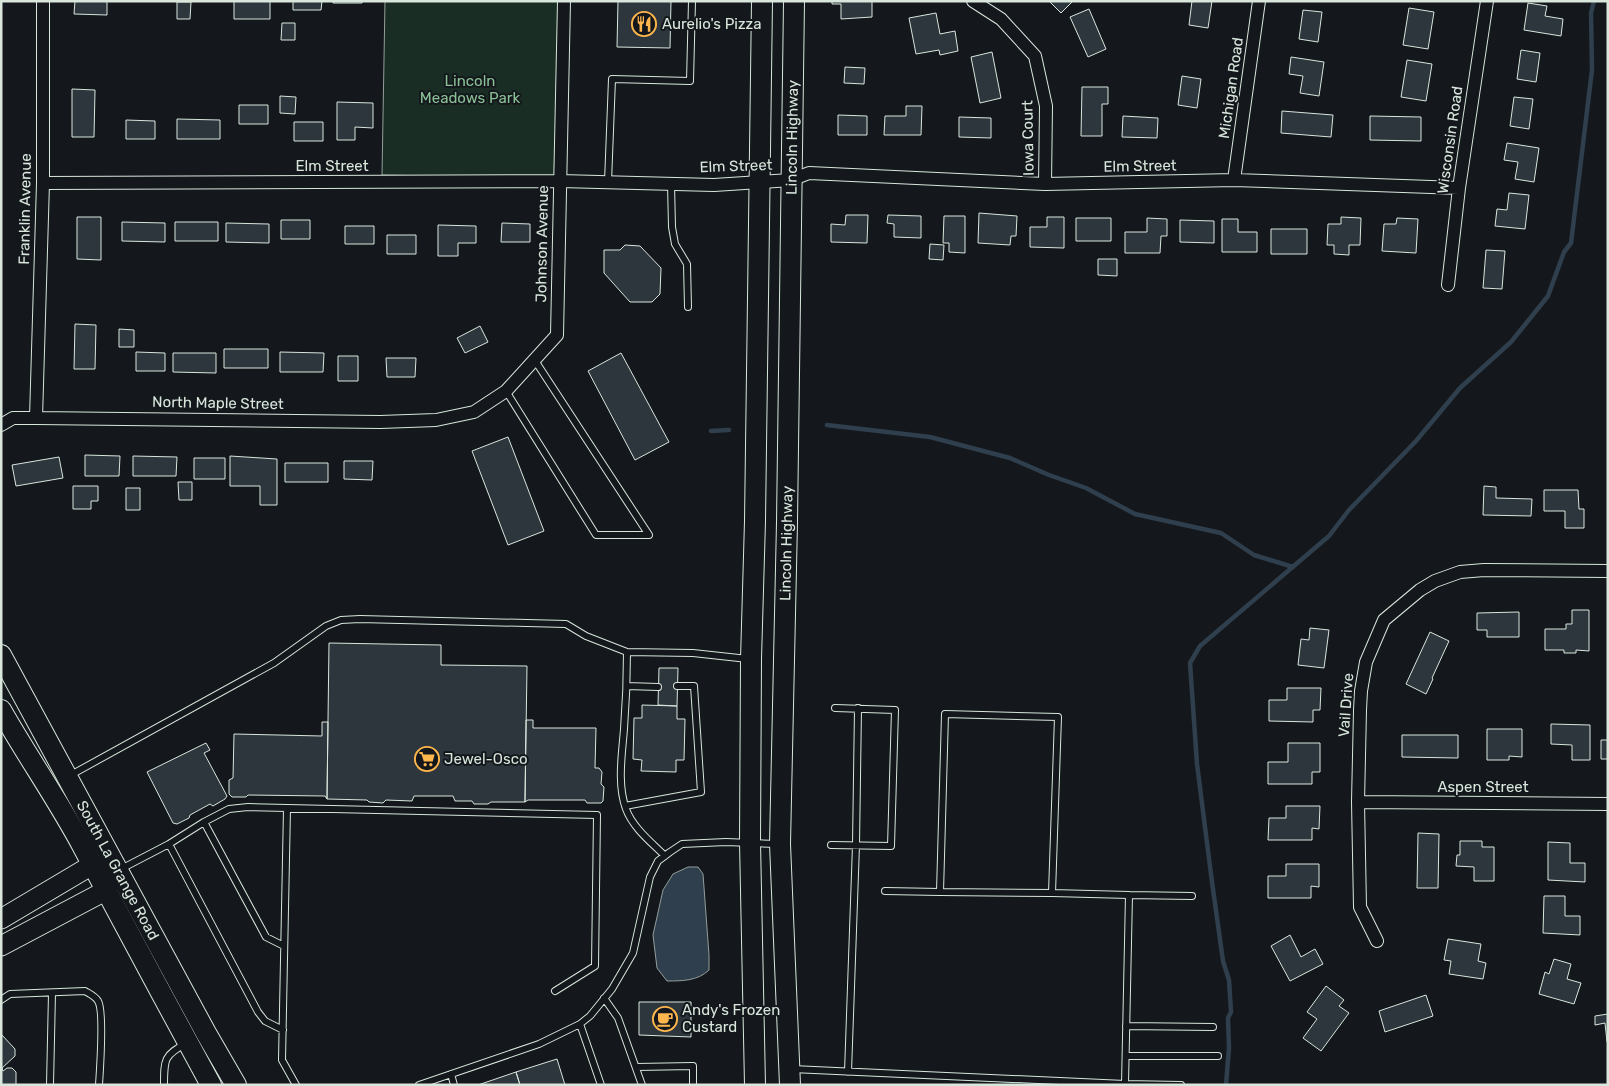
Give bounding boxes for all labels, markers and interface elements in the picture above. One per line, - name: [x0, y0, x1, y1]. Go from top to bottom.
- restaurant icon: Aurelio's Pizza: [631, 11, 657, 37]
- place label: Aurelio's Pizza: [662, 15, 761, 33]
- street label: Michigan Road: [1215, 36, 1247, 140]
- park label: Lincoln Meadows Park: [420, 72, 520, 107]
- street label: Lincoln Highway: [782, 80, 802, 195]
- street label: Wisconsin Road: [1434, 85, 1466, 195]
- street label: Iowa Court: [1018, 100, 1038, 176]
- street label: Franklin Avenue: [15, 153, 35, 265]
- street label: Elm Street: [699, 156, 773, 176]
- street label: Elm Street: [1103, 156, 1177, 176]
- street label: Elm Street: [295, 157, 369, 175]
- street label: Johnson Avenue: [532, 185, 552, 303]
- street label: North Maple Street: [152, 393, 284, 413]
- street label: Lincoln Highway: [776, 486, 796, 601]
- street label: Vail Drive: [1335, 672, 1357, 738]
- supermarket icon: Jewel-Osco: [414, 746, 440, 772]
- place label: Jewel-Osco: [444, 750, 528, 768]
- street label: Aspen Street: [1437, 778, 1529, 796]
- street label: South La Grange Road: [73, 798, 163, 943]
- place label: Andy's Frozen Custard: [682, 1001, 780, 1036]
- cafe icon: Andy's Frozen Custard: [652, 1006, 678, 1032]

